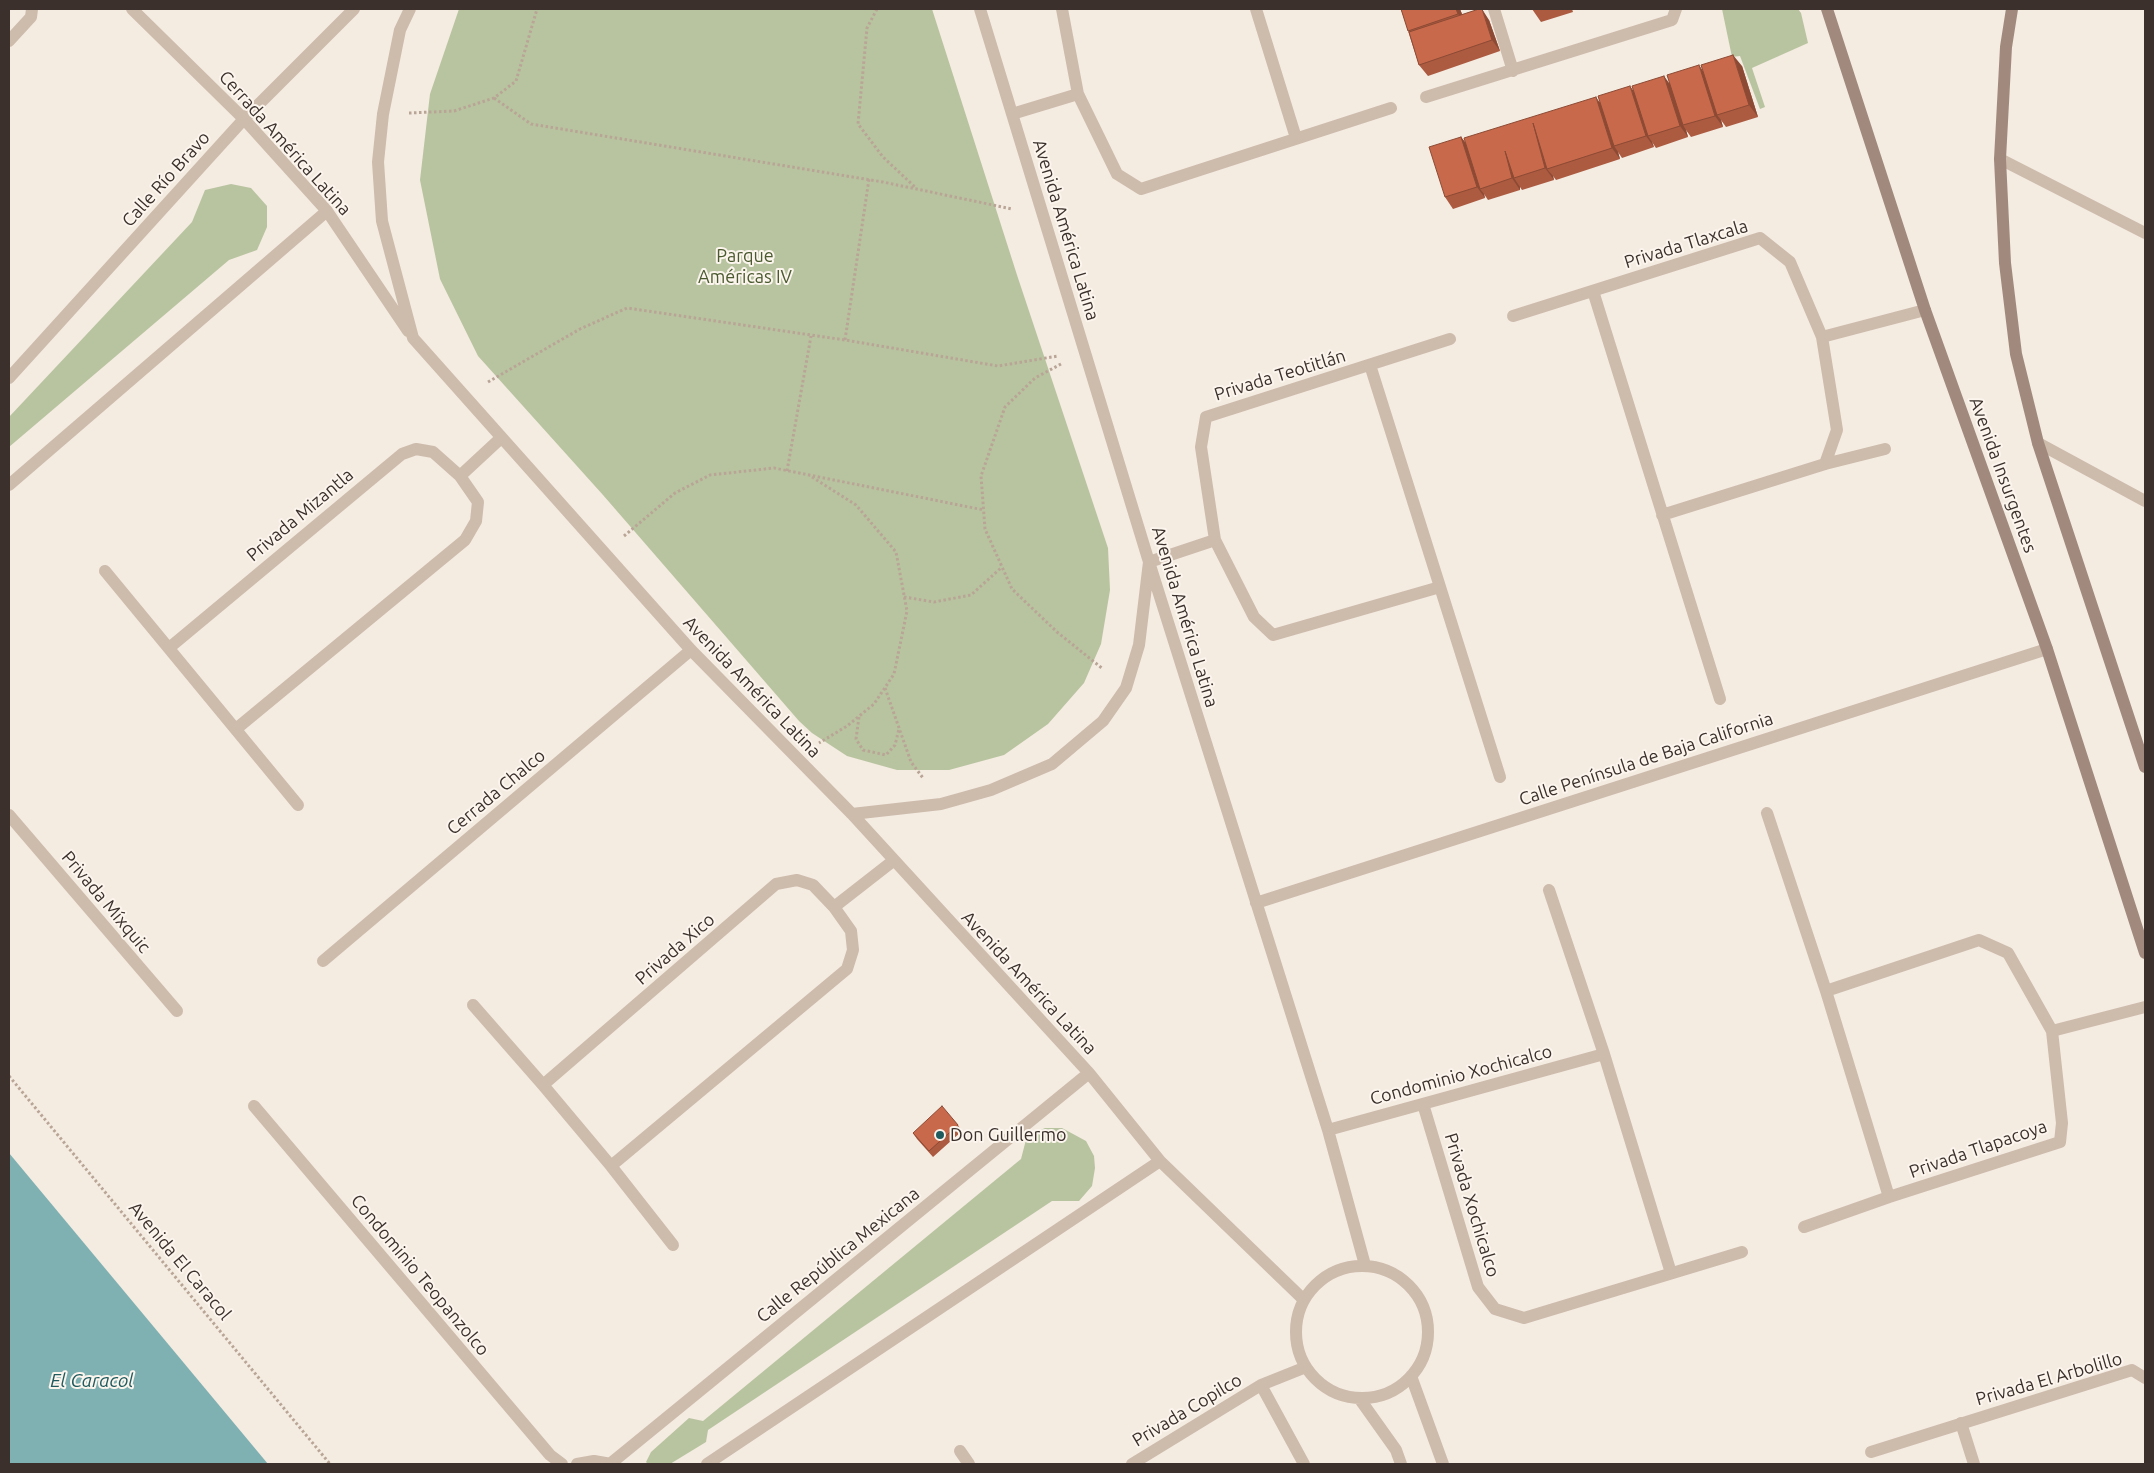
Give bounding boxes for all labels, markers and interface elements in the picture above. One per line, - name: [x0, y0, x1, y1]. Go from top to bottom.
- street label: Cerrada América Latina: [214, 66, 356, 220]
- street label: Calle Río Bravo: [118, 127, 214, 231]
- street label: Avenida América Latina: [1028, 137, 1104, 323]
- street label: Privada Tlaxcala: [1621, 215, 1751, 273]
- park label: Parque Américas IV: [698, 245, 792, 288]
- street label: Privada Teotitlán: [1212, 345, 1348, 405]
- street label: Avenida Insurgentes: [1965, 394, 2041, 556]
- street label: Privada Mizantla: [242, 464, 358, 566]
- street label: Avenida América Latina: [1147, 524, 1223, 710]
- street label: Avenida América Latina: [679, 612, 825, 762]
- street label: Calle Península de Baja California: [1516, 708, 1776, 810]
- street label: Cerrada Chalco: [442, 745, 550, 839]
- street label: Privada Míxquic: [57, 847, 155, 957]
- street label: Avenida América Latina: [957, 907, 1101, 1059]
- street label: Privada Xico: [631, 909, 719, 989]
- street label: Condominio Xochicalco: [1368, 1040, 1554, 1110]
- street label: Privada Tlapacoya: [1906, 1115, 2050, 1183]
- place label: Don Guillermo: [950, 1124, 1066, 1146]
- marker: Don Guillermo: [934, 1129, 946, 1141]
- street label: Privada Xochicalco: [1440, 1130, 1504, 1280]
- street label: Calle República Mexicana: [752, 1183, 924, 1327]
- street label: Condominio Teopanzolco: [346, 1190, 494, 1360]
- street label: Avenida El Caracol: [124, 1198, 236, 1324]
- street label: Privada El Arbolillo: [1973, 1348, 2125, 1410]
- street label: Privada Copilco: [1128, 1369, 1246, 1451]
- water label: El Caracol: [50, 1370, 134, 1392]

